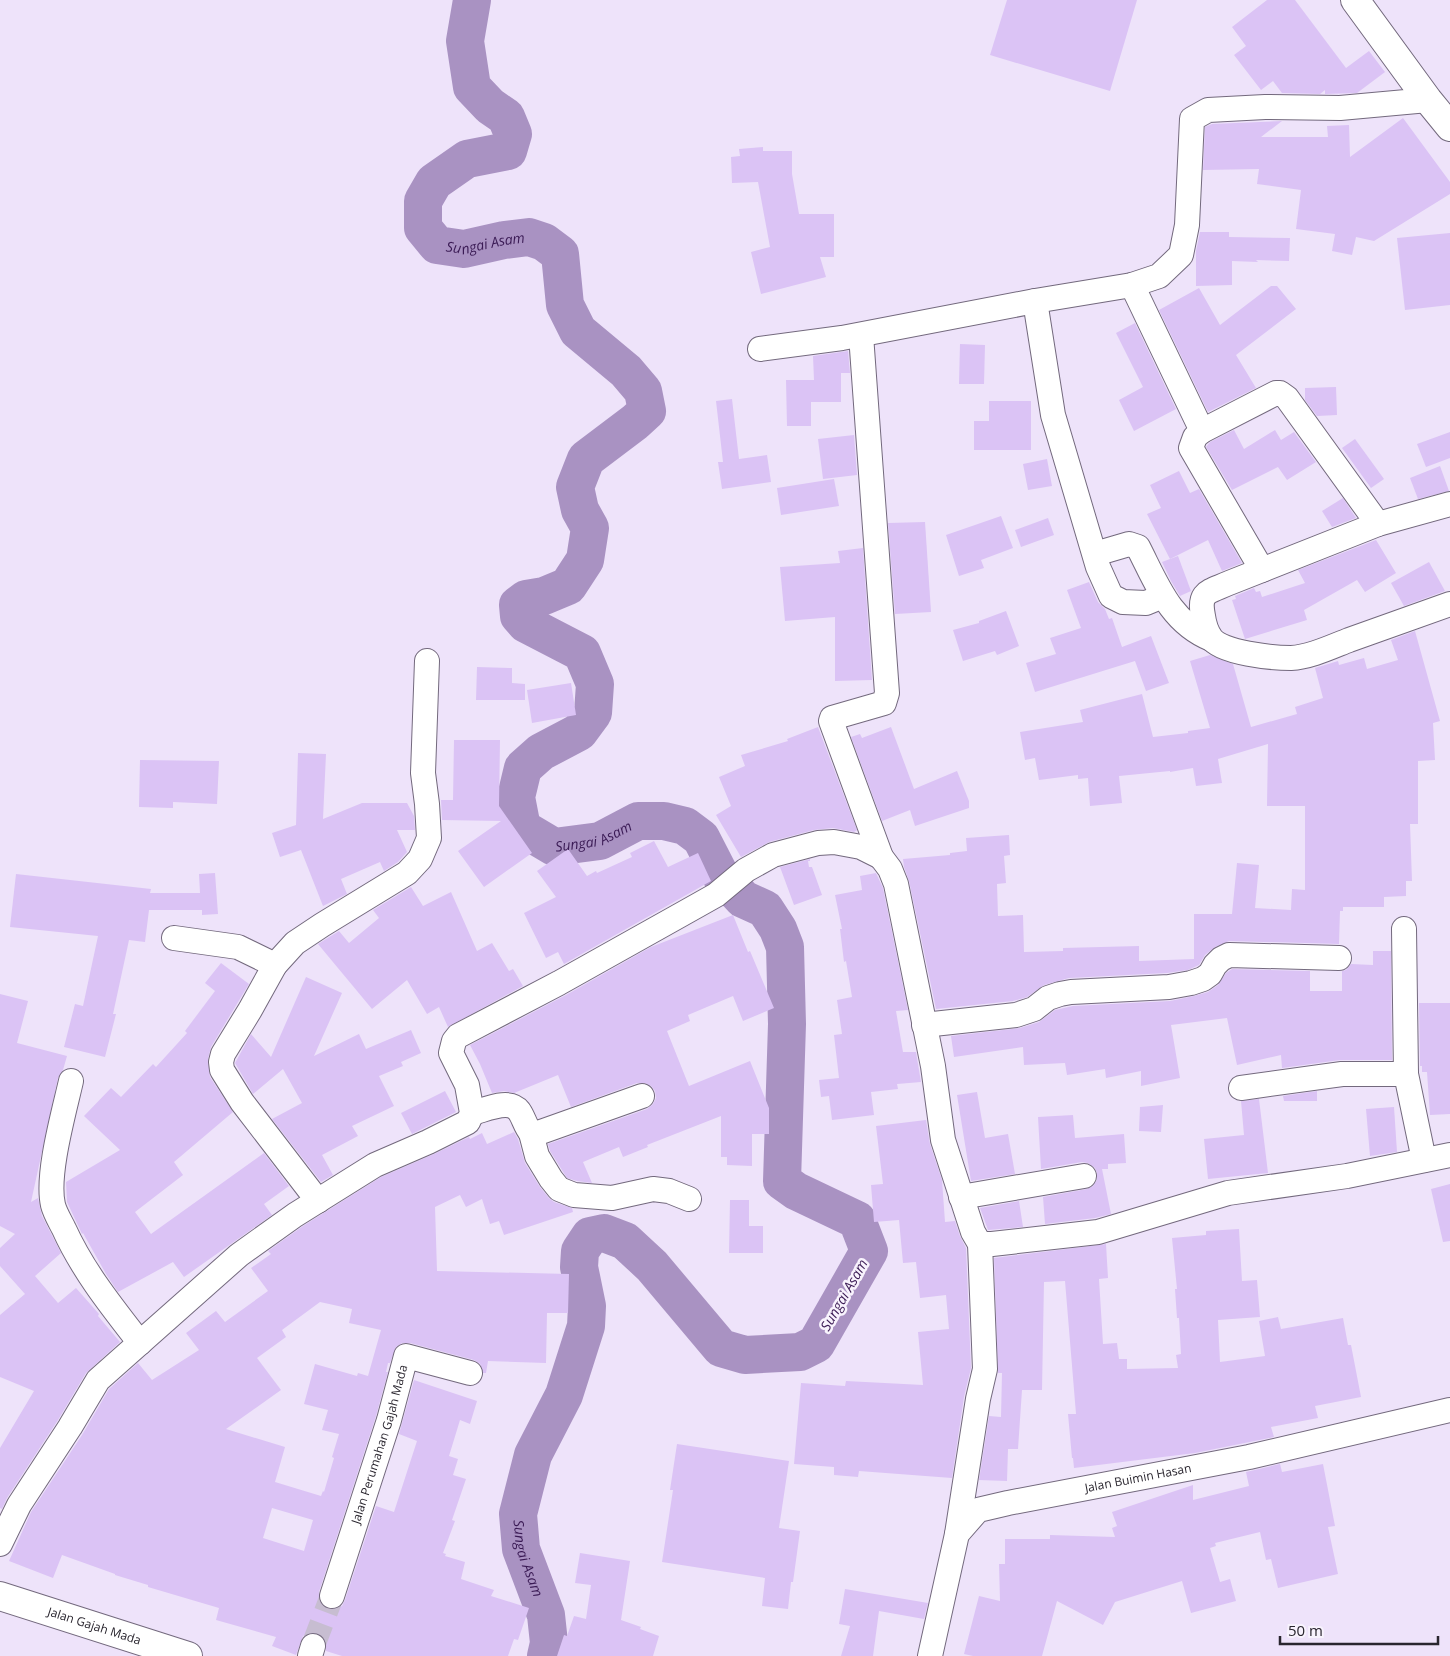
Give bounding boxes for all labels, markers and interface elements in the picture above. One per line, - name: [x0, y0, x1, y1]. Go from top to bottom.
- water label: Sungai Asam: [445, 228, 526, 258]
- water label: Sungai Asam: [554, 816, 635, 856]
- water label: Sungai Asam: [815, 1256, 872, 1334]
- street label: Jalan Perumahan Gajah Mada: [347, 1363, 411, 1527]
- street label: Jalan Buimin Hasan: [1082, 1459, 1193, 1496]
- water label: Sungai Asam: [510, 1519, 548, 1599]
- street label: Jalan Gajah Mada: [45, 1602, 143, 1648]
- scale bar: [1280, 1614, 1438, 1646]
- text: 50 m: [1288, 1620, 1323, 1640]

